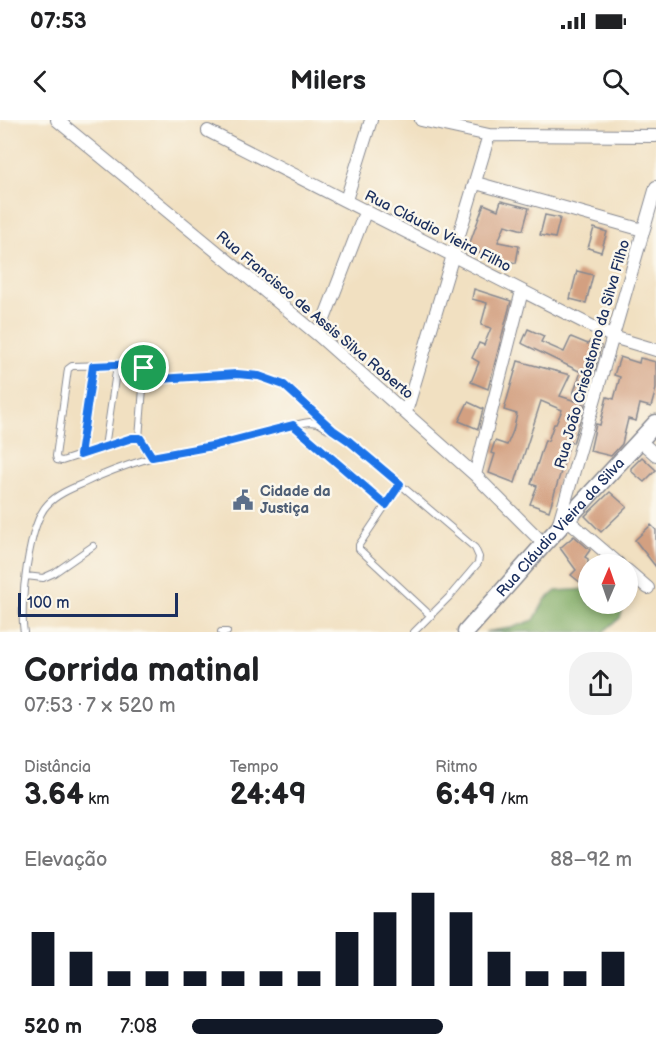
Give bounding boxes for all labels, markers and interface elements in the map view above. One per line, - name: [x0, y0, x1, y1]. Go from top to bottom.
- text: 07:53: [30, 8, 87, 35]
- icon: back: [24, 65, 57, 98]
- text: Milers: [290, 65, 366, 97]
- icon: search: [599, 65, 632, 98]
- street label: Rua Cláudio Vieira Filho: [361, 186, 514, 277]
- street label: Rua Francisco de Assis Silva Roberto: [212, 227, 417, 404]
- street label: Rua João Crisóstomo da Silva Filho: [551, 237, 634, 471]
- pin: [118, 342, 169, 393]
- icon: arrive: [127, 351, 160, 384]
- street label: Rua Cláudio Vieira da Silva: [492, 454, 629, 601]
- place label: Cidade da Justiça: [260, 482, 331, 518]
- public building icon: Cidade da Justiça: [231, 488, 255, 512]
- north arrow: [578, 554, 638, 614]
- map controls: [578, 554, 638, 614]
- scale bar: [18, 590, 178, 618]
- text: 100 m: [27, 594, 70, 613]
- text: Corrida matinal: [24, 651, 260, 691]
- button: share: [569, 652, 632, 715]
- text: 07:53 · 7 × 520 m: [24, 694, 176, 718]
- text: Distância: [24, 758, 91, 777]
- text: Tempo: [230, 758, 279, 777]
- text: Ritmo: [435, 758, 478, 777]
- text: 3.64: [24, 777, 84, 813]
- text: 24:49: [230, 777, 307, 813]
- text: 6:49: [435, 777, 496, 813]
- text: km: [84, 790, 109, 809]
- text: /km: [496, 790, 529, 809]
- text: Elevação: [24, 848, 107, 872]
- text: 88–92 m: [550, 848, 632, 872]
- text: 520 m: [24, 1015, 82, 1039]
- text: 7:08: [120, 1015, 157, 1039]

